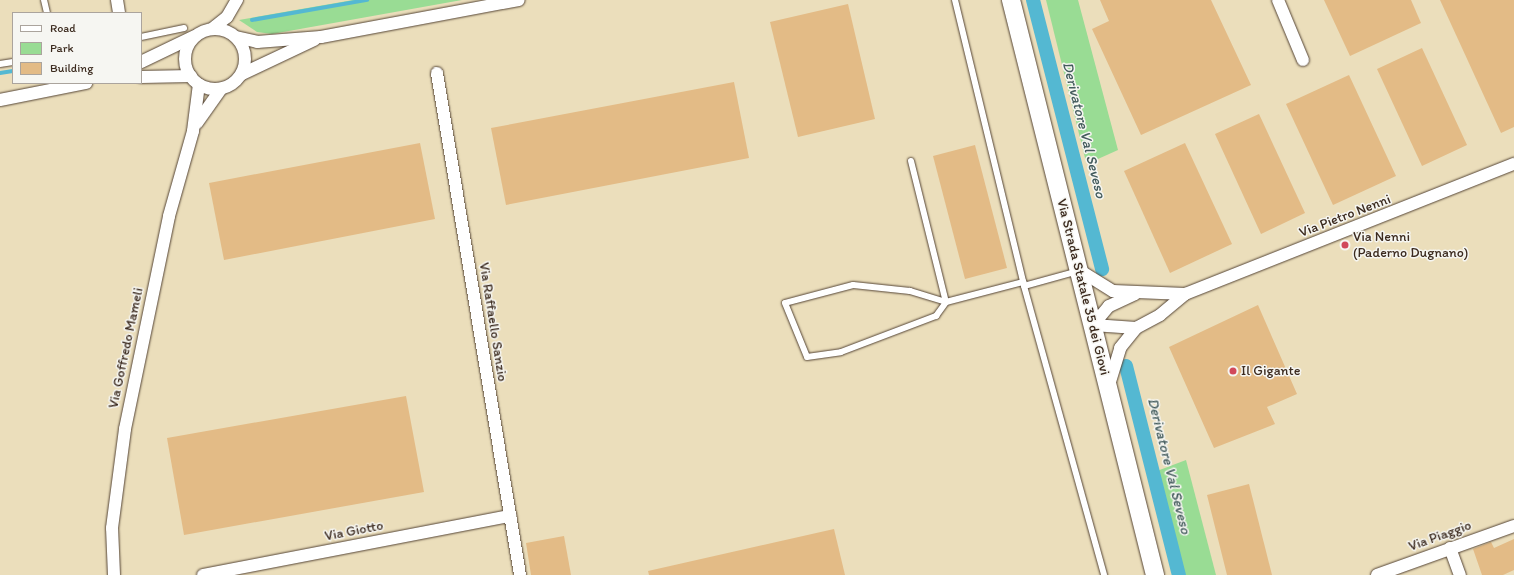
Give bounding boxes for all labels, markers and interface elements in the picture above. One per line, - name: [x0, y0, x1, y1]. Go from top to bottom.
- legend: [12, 12, 142, 84]
- text: Road: [50, 21, 76, 35]
- text: Park: [50, 41, 74, 55]
- water label: Derivatore Val Seveso: [1058, 60, 1110, 200]
- text: Building: [50, 61, 93, 75]
- street label: Via Pietro Nenni: [1297, 191, 1393, 241]
- street label: Via Strada Statale 35 dei Giovi: [1053, 197, 1113, 377]
- place label: Via Nenni (Paderno Dugnano): [1353, 229, 1468, 262]
- marker: Via Nenni (Paderno Dugnano): [1340, 240, 1350, 250]
- street label: Via Raffaello Sanzio: [475, 262, 511, 382]
- street label: Via Goffredo Mameli: [105, 286, 147, 410]
- place label: Il Gigante: [1241, 363, 1300, 379]
- marker: Il Gigante: [1228, 366, 1238, 376]
- water label: Derivatore Val Seveso: [1143, 396, 1195, 536]
- street label: Via Giotto: [323, 517, 385, 545]
- street label: Via Piaggio: [1406, 517, 1474, 555]

